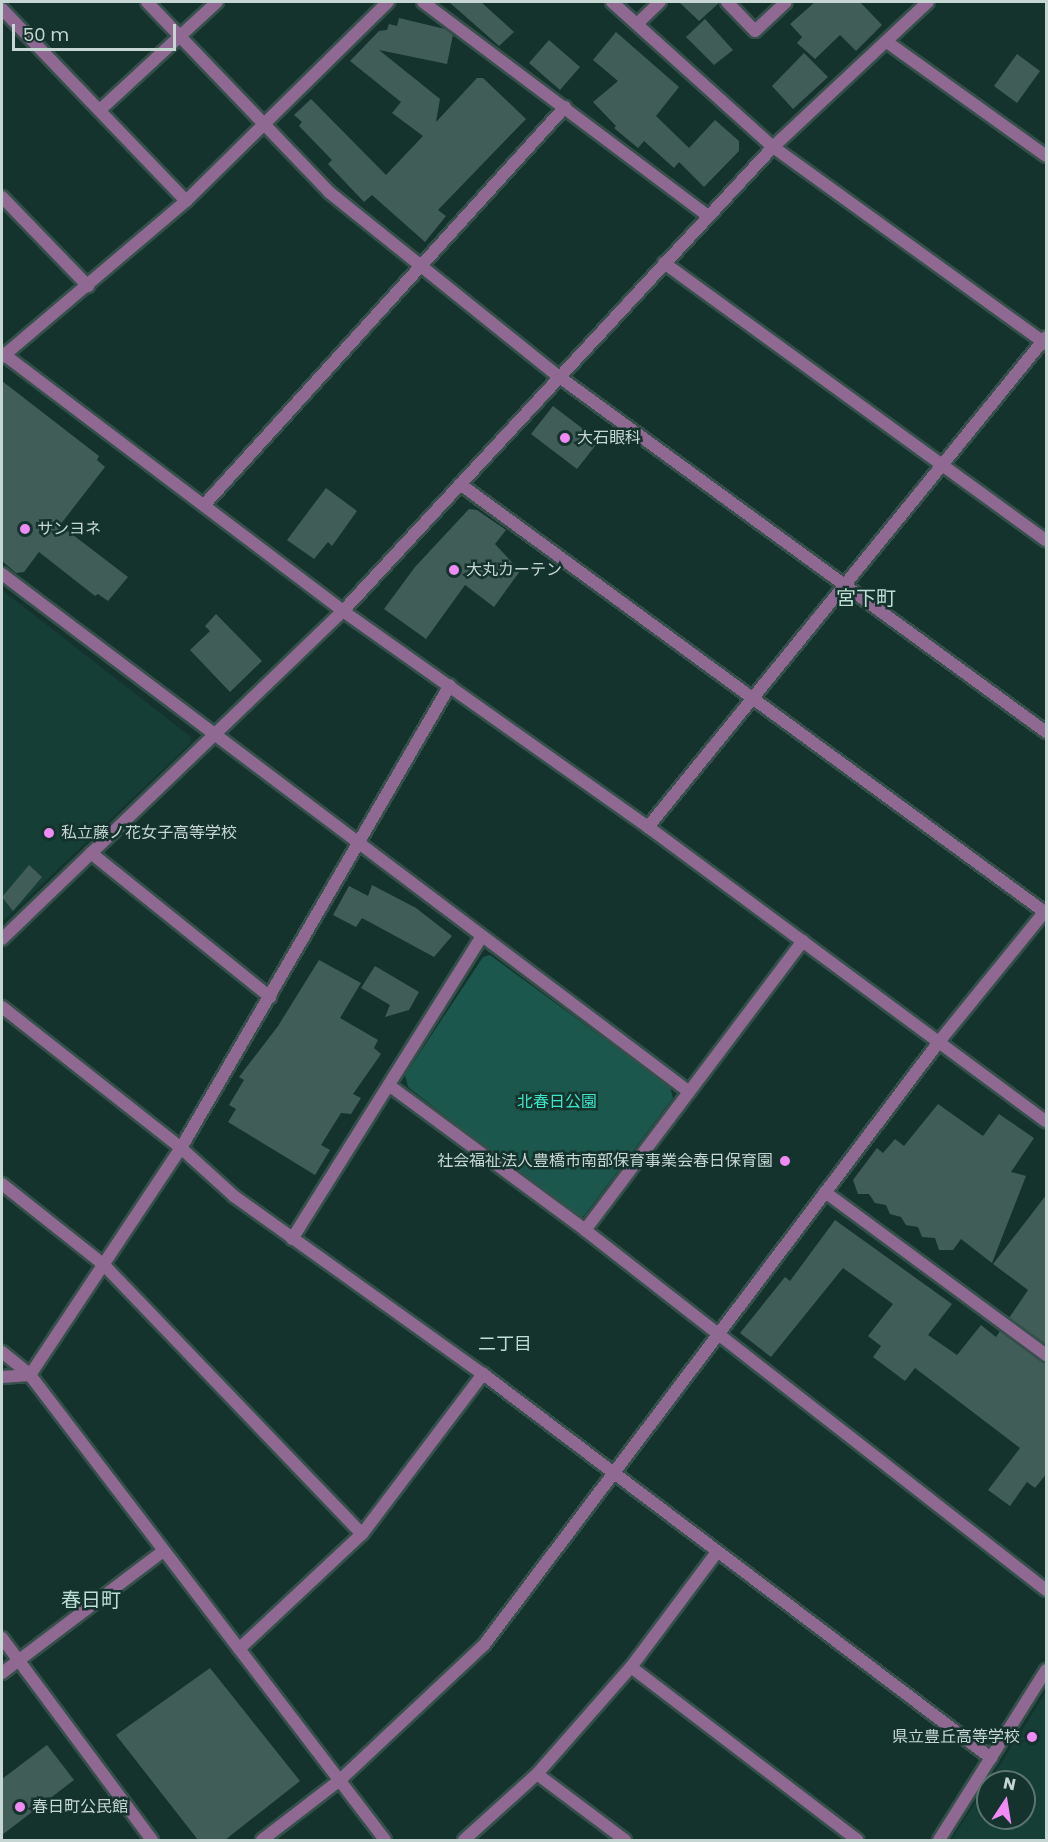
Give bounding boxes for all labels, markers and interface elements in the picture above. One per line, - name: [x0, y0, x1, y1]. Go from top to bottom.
- scale bar: [15, 12, 178, 50]
- text: 50 m: [23, 22, 69, 47]
- place label: 大石眼科: [577, 428, 641, 448]
- marker: 大石眼科: [558, 431, 572, 445]
- place label: サンヨネ: [37, 519, 101, 539]
- marker: サンヨネ: [18, 522, 32, 536]
- place label: 大丸カーテン: [466, 560, 562, 580]
- marker: 大丸カーテン: [447, 563, 461, 577]
- district label: 宮下町: [836, 586, 896, 610]
- place label: 私立藤ノ花女子高等学校: [61, 823, 237, 843]
- marker: 私立藤ノ花女子高等学校: [42, 826, 56, 840]
- park label: 北春日公園: [517, 1092, 597, 1112]
- place label: 社会福祉法人豊橋市南部保育事業会春日保育園: [437, 1151, 773, 1171]
- marker: 社会福祉法人豊橋市南部保育事業会春日保育園: [778, 1154, 792, 1168]
- district label: 二丁目: [478, 1333, 532, 1355]
- district label: 春日町: [61, 1588, 121, 1612]
- place label: 県立豊丘高等学校: [892, 1727, 1020, 1747]
- marker: 県立豊丘高等学校: [1025, 1730, 1039, 1744]
- north arrow: [976, 1770, 1036, 1830]
- text: N: [1001, 1771, 1018, 1796]
- place label: 春日町公民館: [32, 1797, 128, 1817]
- marker: 春日町公民館: [13, 1800, 27, 1814]

